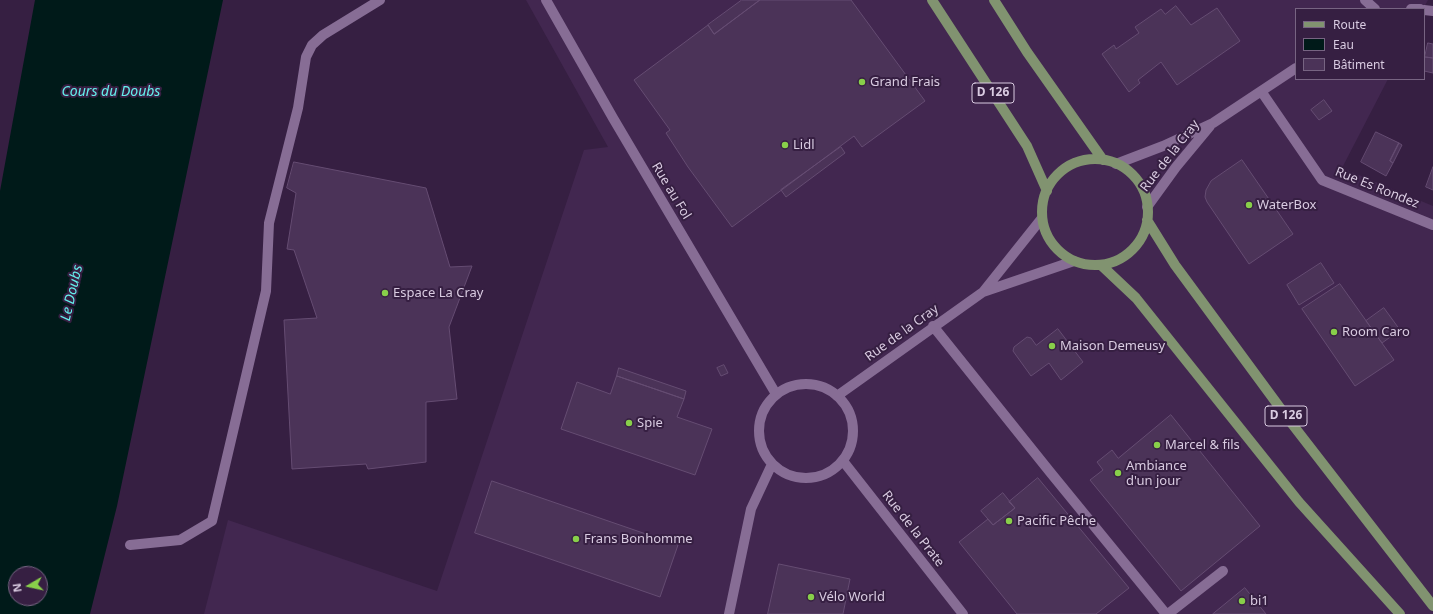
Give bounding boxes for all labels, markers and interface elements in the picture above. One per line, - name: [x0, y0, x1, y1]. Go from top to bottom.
- legend: [1295, 8, 1425, 80]
- text: Route: [1333, 16, 1366, 33]
- text: Eau: [1333, 36, 1354, 53]
- text: Bâtiment: [1333, 56, 1385, 73]
- place label: Grand Frais: [870, 74, 940, 90]
- marker: Grand Frais: [857, 77, 867, 87]
- road number: D 126: [972, 83, 1014, 103]
- water label: Cours du Doubs: [62, 84, 160, 100]
- street label: Rue de la Cray: [1137, 117, 1203, 195]
- place label: Lidl: [793, 137, 815, 153]
- marker: Lidl: [780, 140, 790, 150]
- street label: Rue au Fol: [648, 160, 694, 222]
- street label: Rue Es Rondez: [1333, 164, 1421, 212]
- place label: WaterBox: [1257, 197, 1316, 213]
- marker: WaterBox: [1244, 200, 1254, 210]
- water label: Le Doubs: [57, 263, 87, 323]
- place label: Espace La Cray: [393, 285, 483, 301]
- marker: Espace La Cray: [380, 288, 390, 298]
- street label: Rue de la Cray: [862, 301, 942, 365]
- place label: Room Caro: [1342, 324, 1410, 340]
- marker: Room Caro: [1329, 327, 1339, 337]
- place label: Maison Demeusy: [1060, 338, 1165, 354]
- marker: Maison Demeusy: [1047, 341, 1057, 351]
- road number: D 126: [1265, 406, 1307, 426]
- place label: Spie: [637, 415, 663, 431]
- marker: Spie: [624, 418, 634, 428]
- place label: Marcel & fils: [1165, 437, 1240, 453]
- marker: Marcel & fils: [1152, 440, 1162, 450]
- place label: Ambiance d'un jour: [1126, 458, 1187, 489]
- marker: Ambiance d'un jour: [1113, 468, 1123, 478]
- street label: Rue de la Prate: [879, 488, 947, 570]
- place label: Pacific Pêche: [1017, 513, 1096, 529]
- marker: Pacific Pêche: [1004, 516, 1014, 526]
- place label: Frans Bonhomme: [584, 531, 693, 547]
- marker: Frans Bonhomme: [571, 534, 581, 544]
- north arrow: [8, 566, 48, 606]
- text: N: [9, 582, 25, 593]
- place label: Vélo World: [819, 589, 885, 605]
- marker: Vélo World: [806, 592, 816, 602]
- place label: bi1: [1250, 593, 1269, 609]
- marker: bi1: [1237, 596, 1247, 606]

